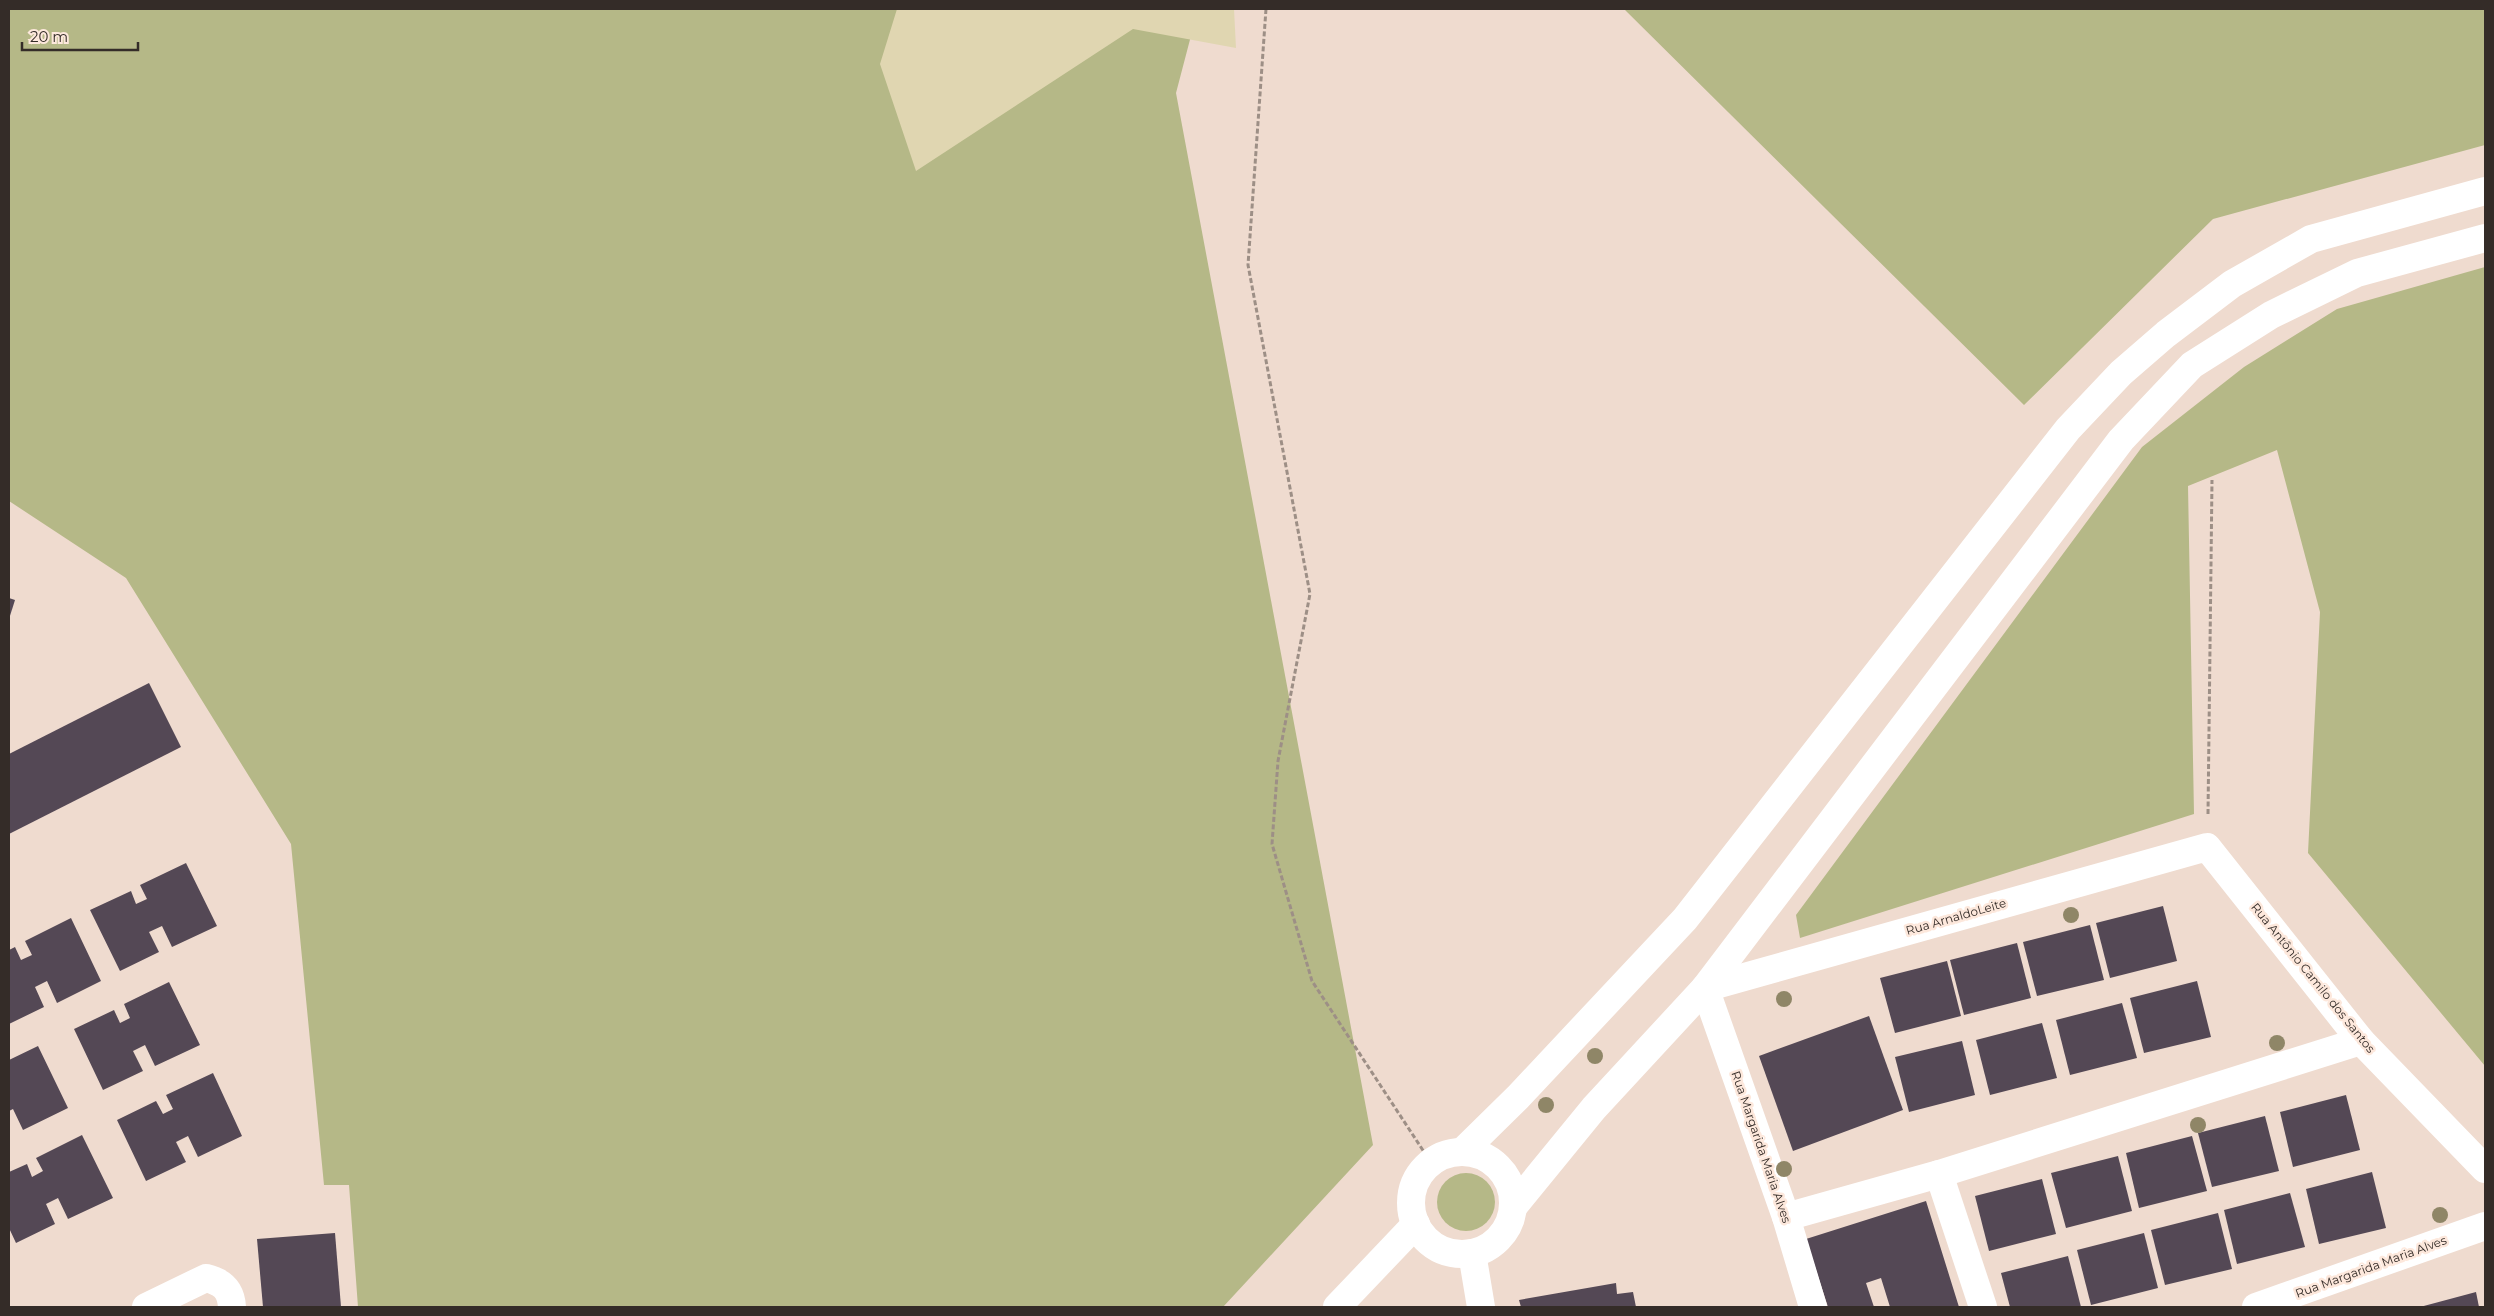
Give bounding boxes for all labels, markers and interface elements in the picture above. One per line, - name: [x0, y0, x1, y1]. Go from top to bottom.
- scale bar: [22, 20, 139, 52]
- text: 20 m: [30, 27, 68, 46]
- street label: Rua ArnaldoLeite: [1904, 895, 2008, 938]
- street label: Rua Antônio Camilo dos Santos: [2248, 900, 2379, 1056]
- street label: Rua Margarida Maria Alves: [1728, 1069, 1795, 1225]
- street label: Rua Margarida Maria Alves: [2293, 1232, 2449, 1301]

